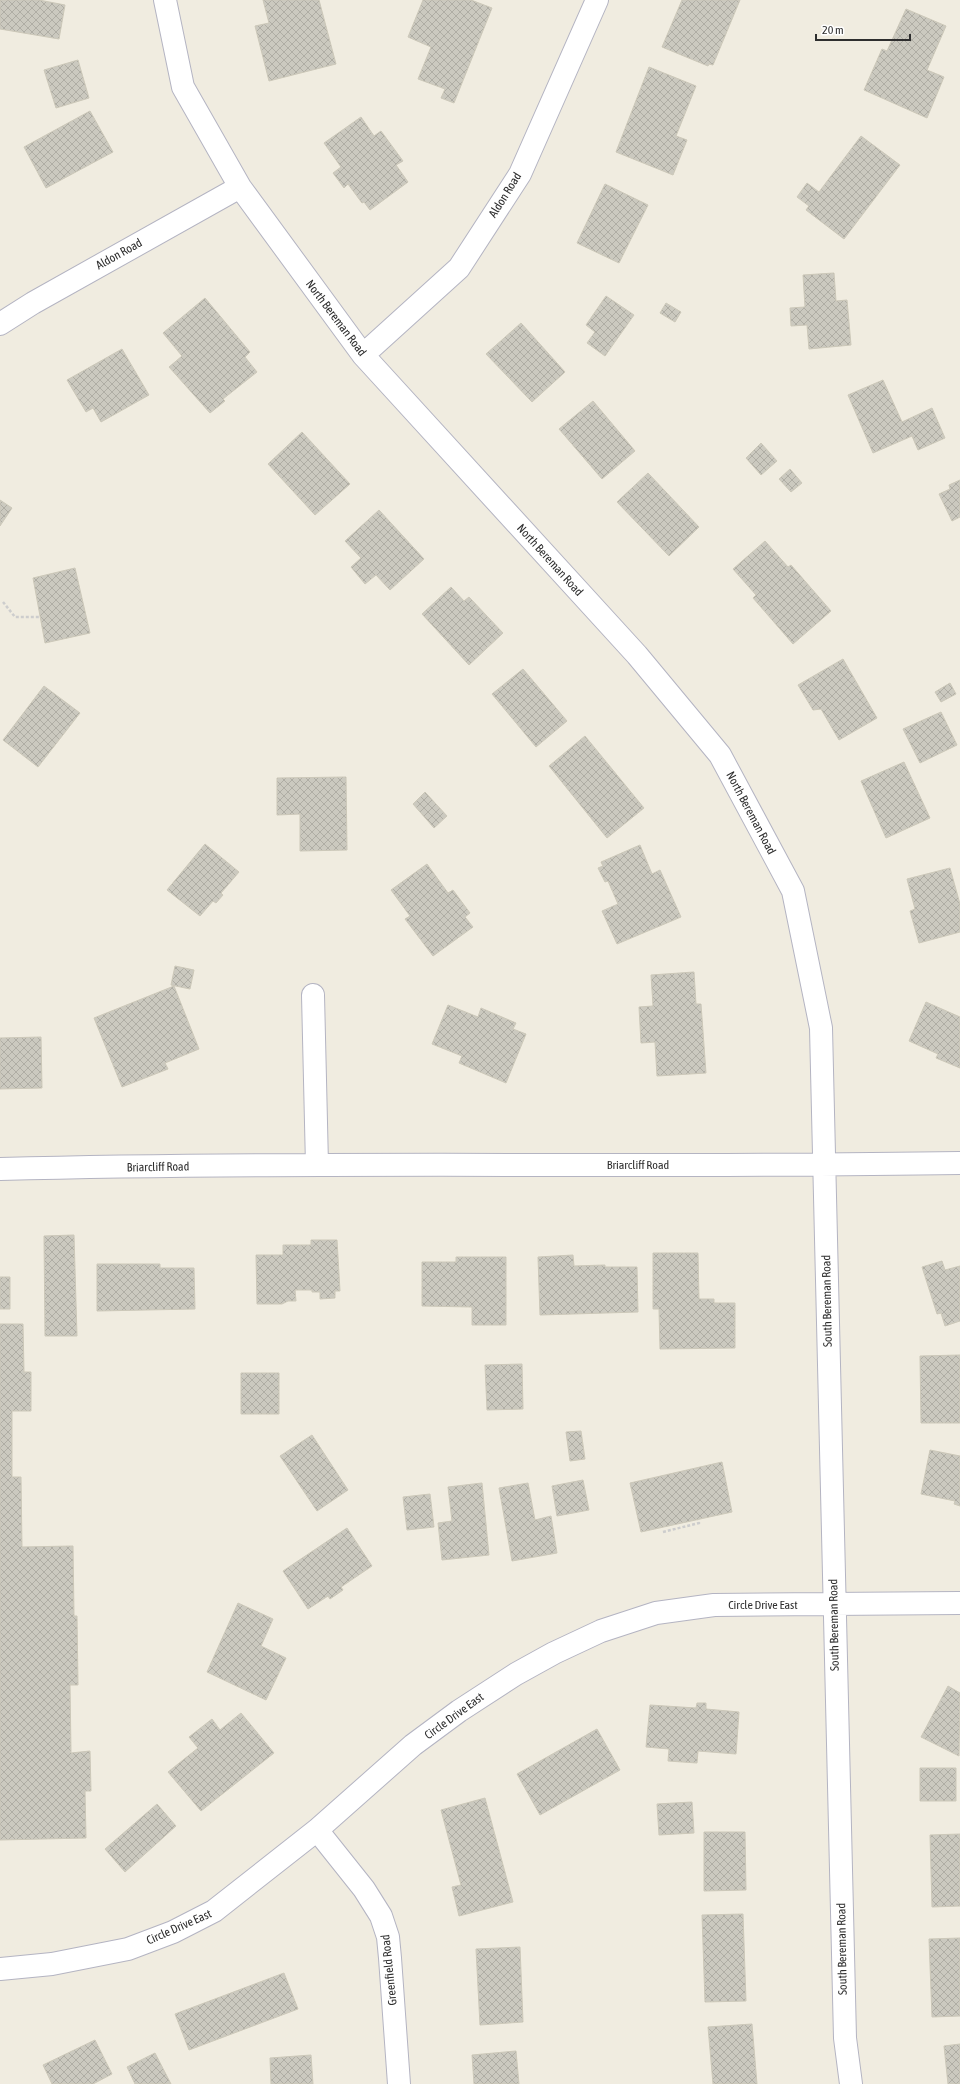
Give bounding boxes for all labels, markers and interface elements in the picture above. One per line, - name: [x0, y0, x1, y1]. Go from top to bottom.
- scale bar: [816, 16, 910, 42]
- text: 20 m: [822, 23, 844, 37]
- street label: Aldon Road: [486, 170, 524, 220]
- street label: Aldon Road: [93, 236, 145, 272]
- street label: North Bereman Road: [303, 277, 369, 359]
- street label: North Bereman Road: [514, 521, 586, 599]
- street label: North Bereman Road: [723, 769, 779, 857]
- street label: Briarcliff Road: [607, 1158, 669, 1172]
- street label: Briarcliff Road: [127, 1159, 189, 1175]
- street label: South Bereman Road: [819, 1255, 835, 1347]
- street label: South Bereman Road: [826, 1579, 842, 1671]
- street label: Circle Drive East: [728, 1598, 798, 1612]
- street label: Circle Drive East: [422, 1690, 487, 1742]
- street label: South Bereman Road: [834, 1903, 850, 1995]
- street label: Circle Drive East: [144, 1906, 214, 1948]
- street label: Greenfield Road: [378, 1934, 400, 2006]

